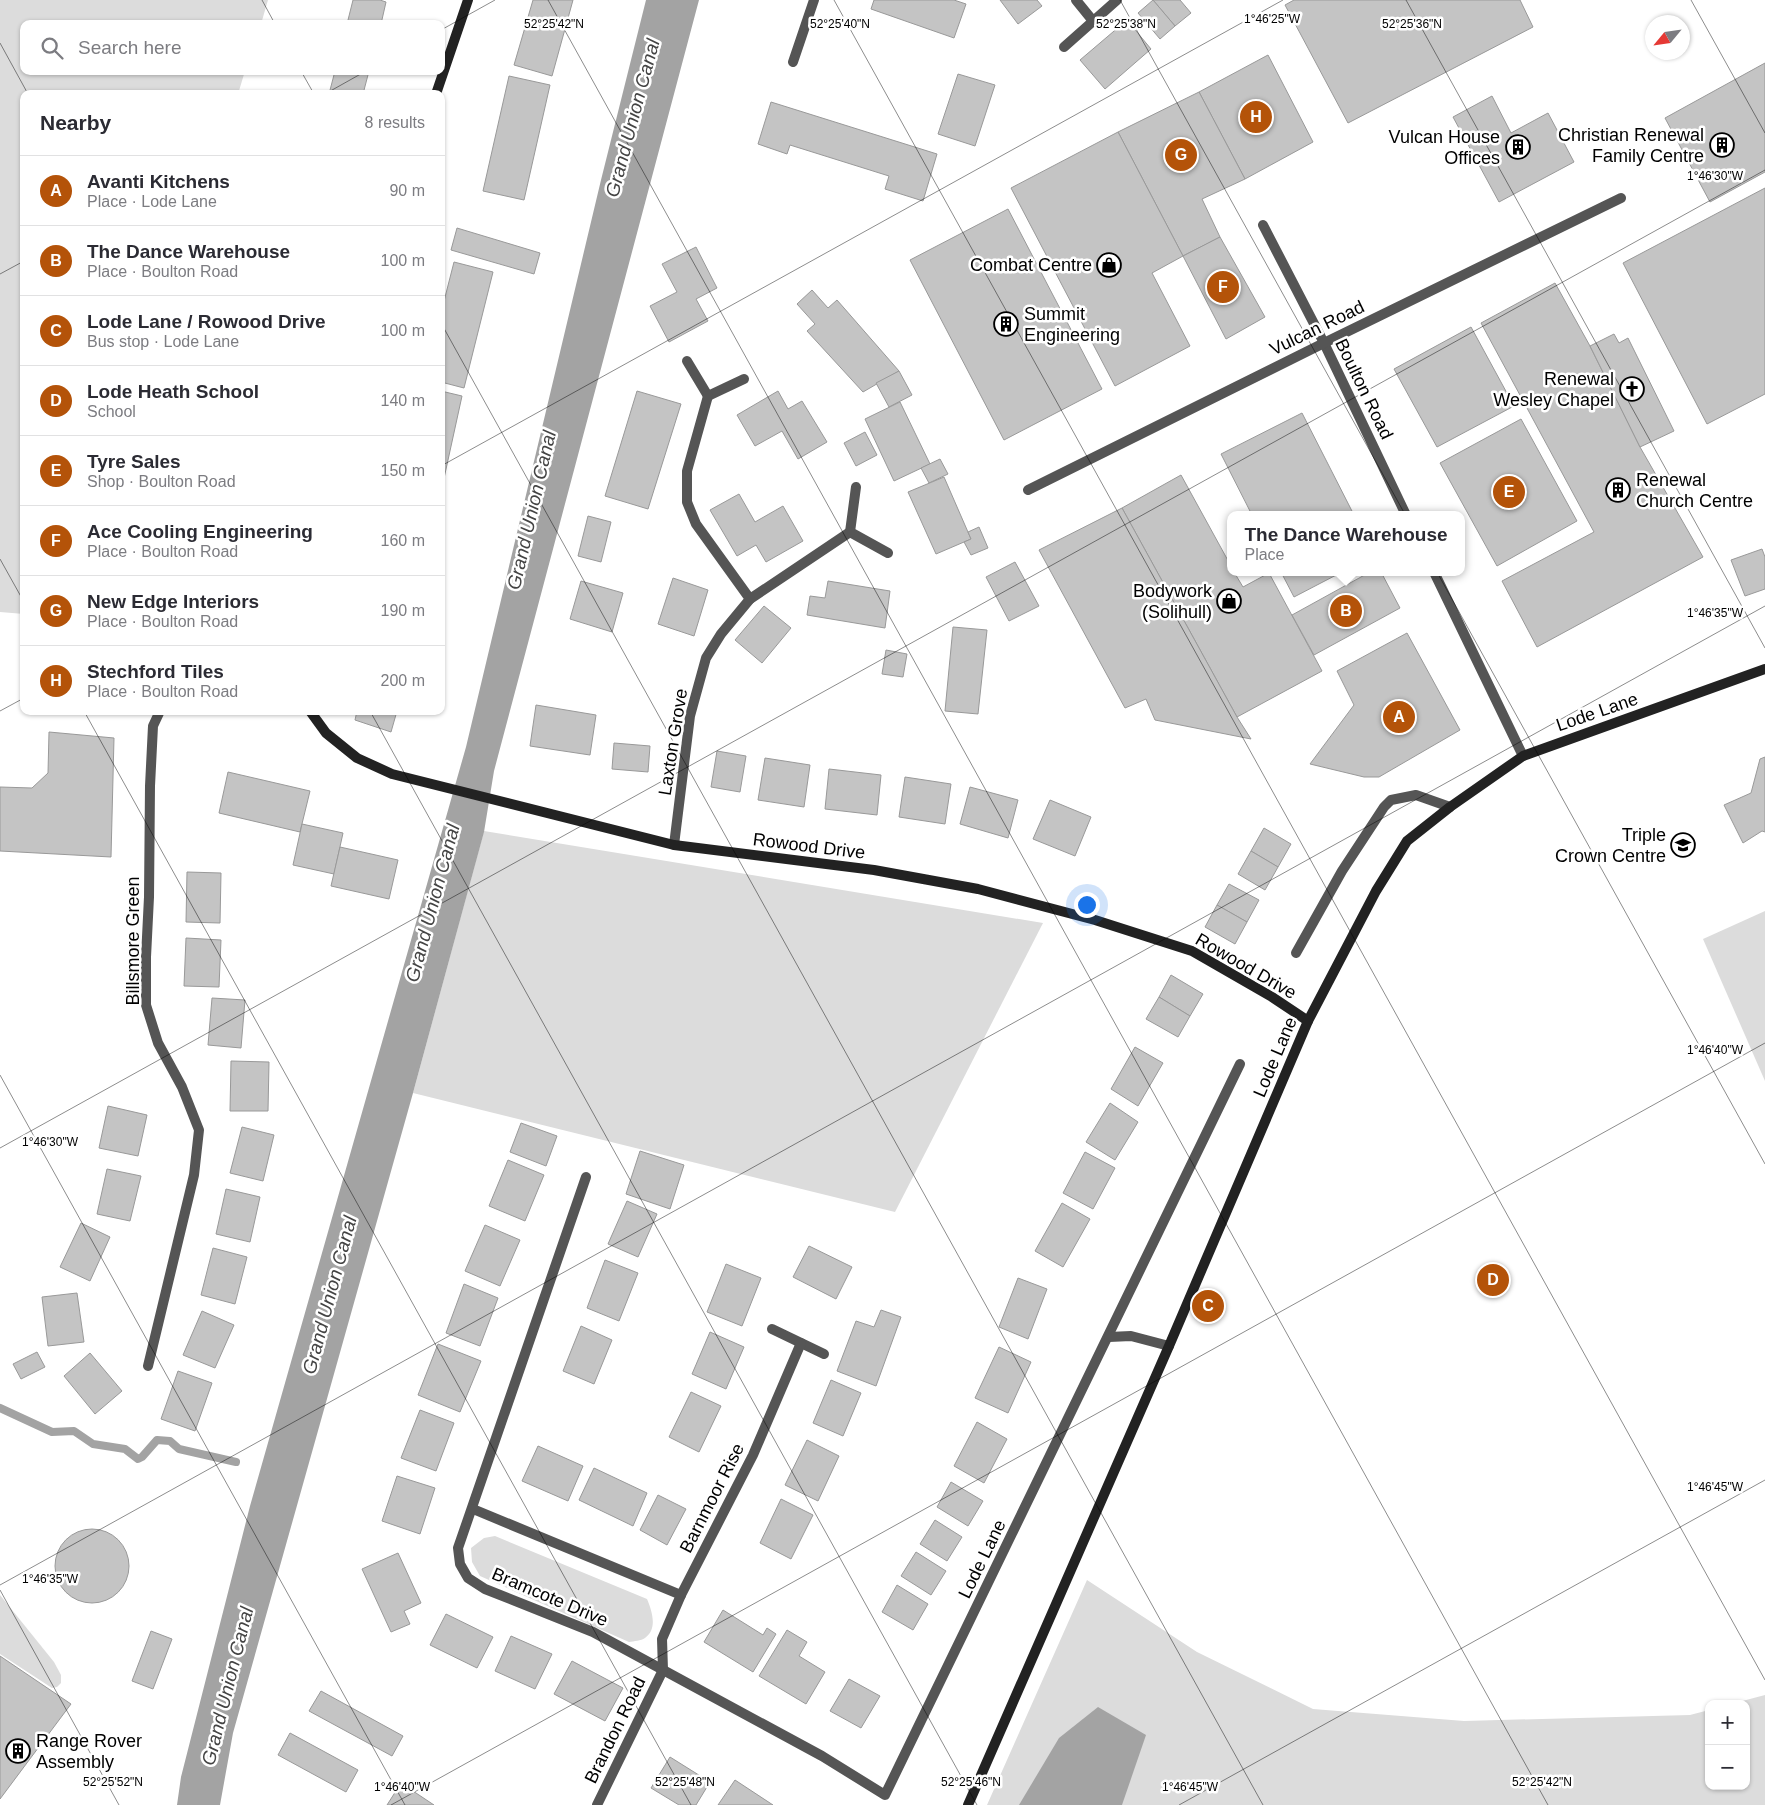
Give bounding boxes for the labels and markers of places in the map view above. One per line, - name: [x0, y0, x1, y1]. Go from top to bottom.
- pin: H: [1240, 98, 1272, 136]
- place label: Christian Renewal Family Centre: [1558, 125, 1704, 166]
- place label: Vulcan House Offices: [1389, 127, 1500, 168]
- building icon: Christian Renewal Family Centre: [1709, 132, 1735, 158]
- building icon: Vulcan House Offices: [1505, 134, 1531, 160]
- pin: G: [1165, 136, 1197, 174]
- shop icon: Combat Centre: [1096, 252, 1122, 278]
- place label: Combat Centre: [970, 255, 1092, 275]
- pin: F: [1207, 268, 1239, 306]
- place label: Summit Engineering: [1024, 304, 1120, 345]
- building icon: Summit Engineering: [993, 311, 1019, 337]
- place label: Renewal Wesley Chapel: [1493, 369, 1614, 410]
- church icon: Renewal Wesley Chapel: [1619, 376, 1645, 402]
- place label: Renewal Church Centre: [1636, 470, 1753, 511]
- pin: E: [1493, 473, 1525, 511]
- building icon: Renewal Church Centre: [1605, 477, 1631, 503]
- place label: Bodywork (Solihull): [1133, 581, 1213, 622]
- shop icon: Bodywork (Solihull): [1216, 588, 1242, 614]
- pin: B: [1330, 592, 1362, 630]
- pin: A: [1383, 698, 1415, 736]
- place label: Triple Crown Centre: [1555, 825, 1666, 866]
- school or university icon: Triple Crown Centre: [1670, 832, 1696, 858]
- pin: D: [1477, 1261, 1509, 1299]
- pin: C: [1192, 1287, 1224, 1325]
- place label: Range Rover Assembly: [36, 1731, 142, 1772]
- building icon: Range Rover Assembly: [5, 1738, 31, 1764]

